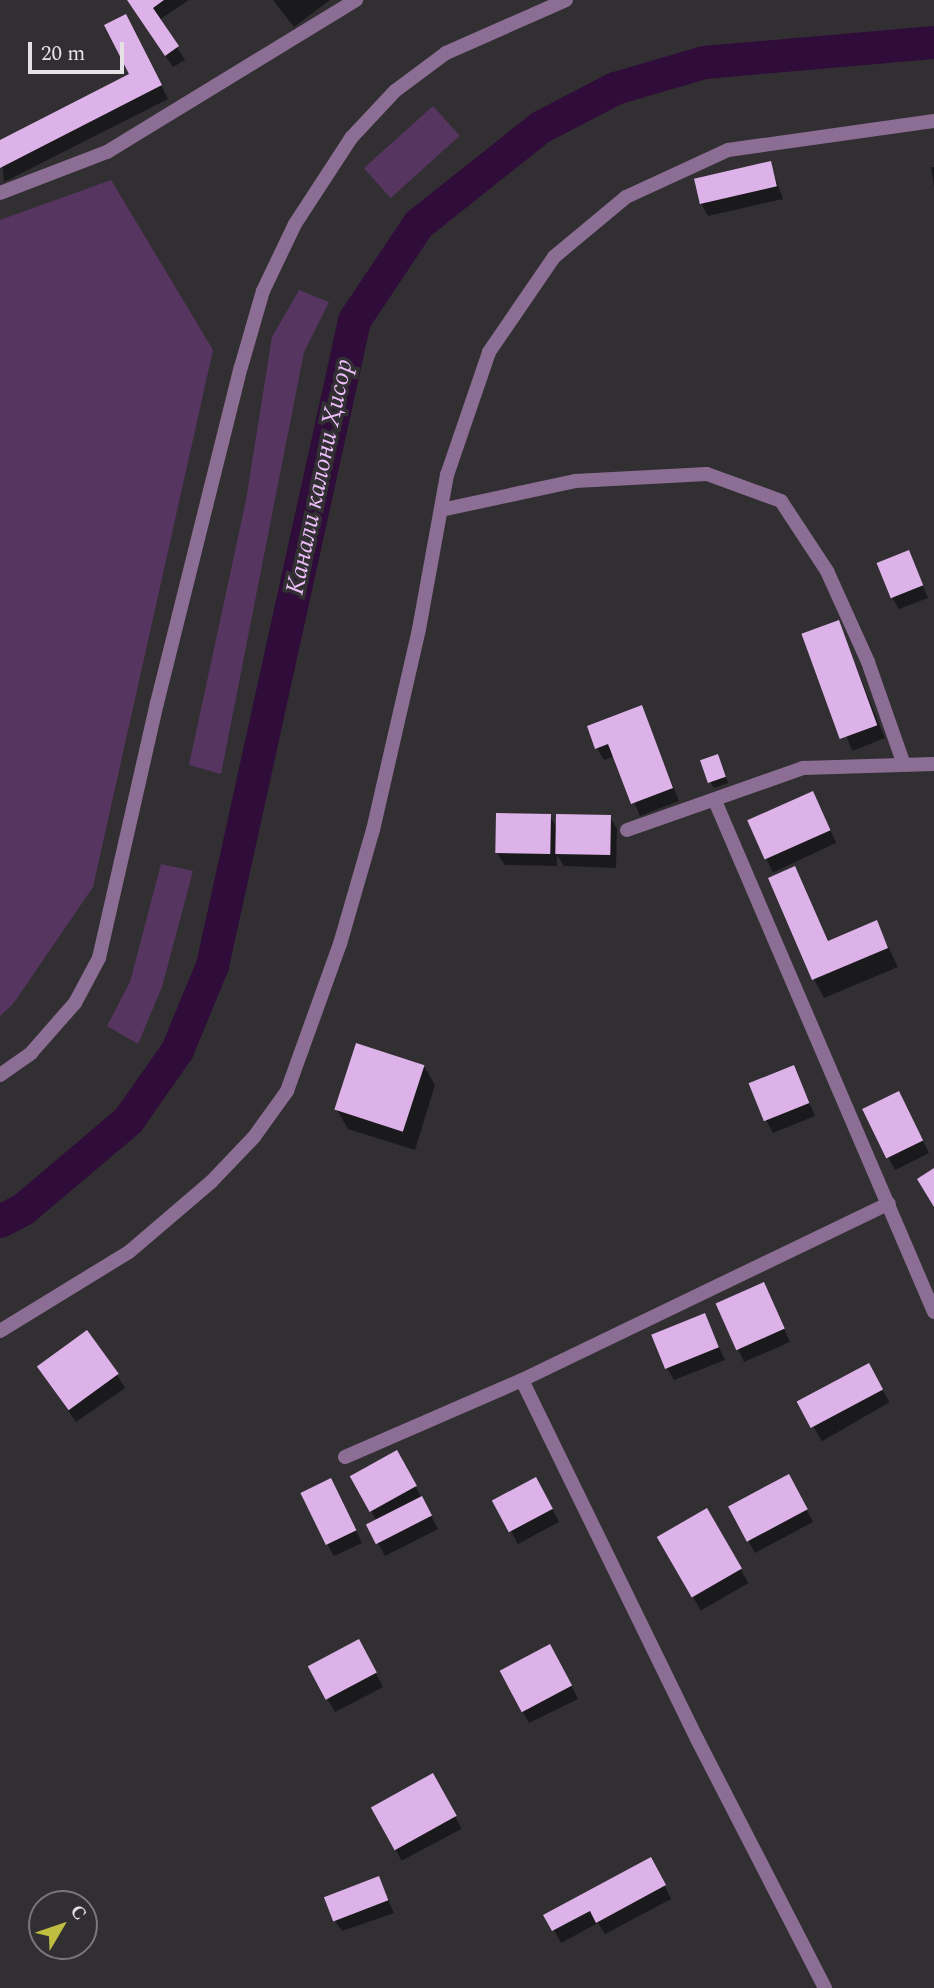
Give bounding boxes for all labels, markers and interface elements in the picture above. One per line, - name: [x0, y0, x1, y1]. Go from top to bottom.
- scale bar: [32, 28, 128, 72]
- text: 20 m: [41, 38, 85, 70]
- water label: Канали калони Ҳисор: [280, 356, 360, 598]
- north arrow: [28, 1890, 98, 1960]
- text: С: [63, 1898, 94, 1927]

